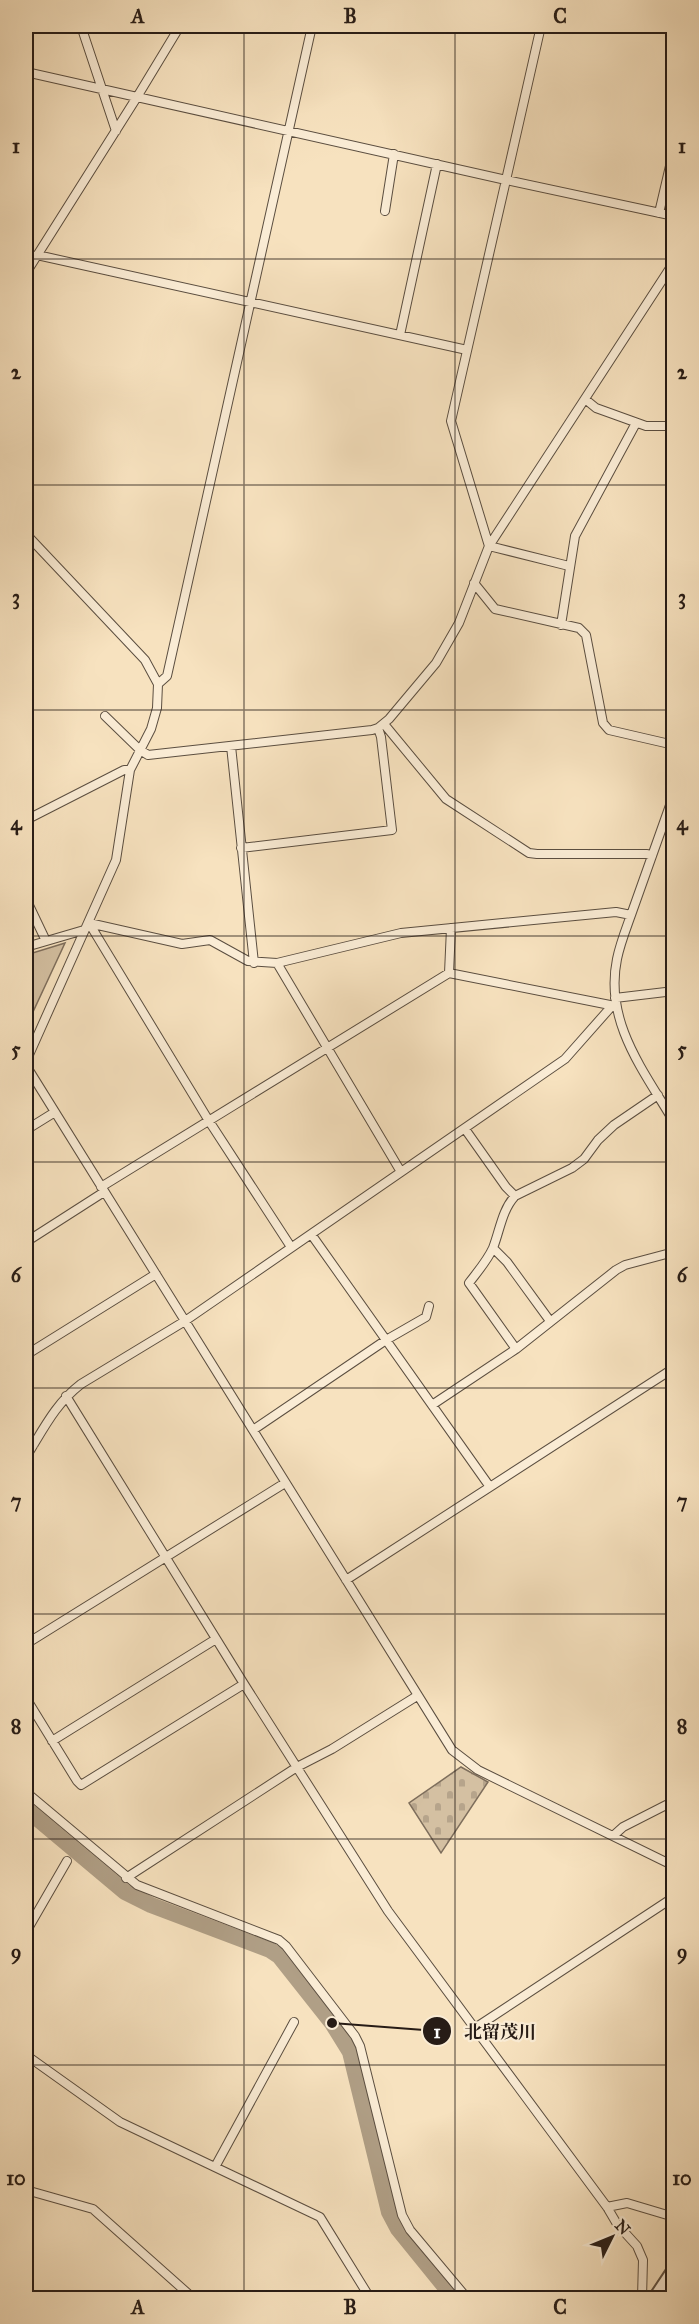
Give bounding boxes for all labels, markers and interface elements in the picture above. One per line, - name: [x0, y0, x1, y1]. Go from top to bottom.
- text: A: [129, 4, 145, 28]
- text: B: [343, 4, 357, 28]
- text: C: [553, 4, 567, 28]
- text: 1: [12, 134, 20, 158]
- text: 1: [678, 134, 686, 158]
- text: 2: [11, 360, 22, 384]
- text: 2: [677, 360, 688, 384]
- text: 3: [12, 585, 20, 610]
- text: 3: [678, 585, 686, 610]
- text: 4: [10, 811, 22, 836]
- text: 4: [676, 811, 688, 836]
- text: 5: [11, 1037, 21, 1061]
- text: 5: [677, 1037, 687, 1061]
- text: 6: [11, 1263, 23, 1287]
- text: 6: [677, 1263, 689, 1287]
- text: 7: [11, 1489, 22, 1513]
- text: 7: [677, 1489, 688, 1513]
- text: 8: [11, 1714, 21, 1738]
- text: 8: [677, 1714, 687, 1738]
- text: 9: [11, 1940, 21, 1965]
- text: 9: [677, 1940, 687, 1965]
- callout: 北留茂川: [422, 2013, 548, 2049]
- text: 1: [433, 2021, 441, 2043]
- text: 北留茂川: [464, 2021, 536, 2043]
- text: 10: [6, 2166, 26, 2190]
- text: 10: [672, 2166, 692, 2190]
- north arrow: [582, 2207, 642, 2267]
- text: N: [611, 2216, 634, 2239]
- text: A: [129, 2295, 145, 2319]
- text: B: [343, 2295, 357, 2319]
- text: C: [553, 2295, 567, 2319]

